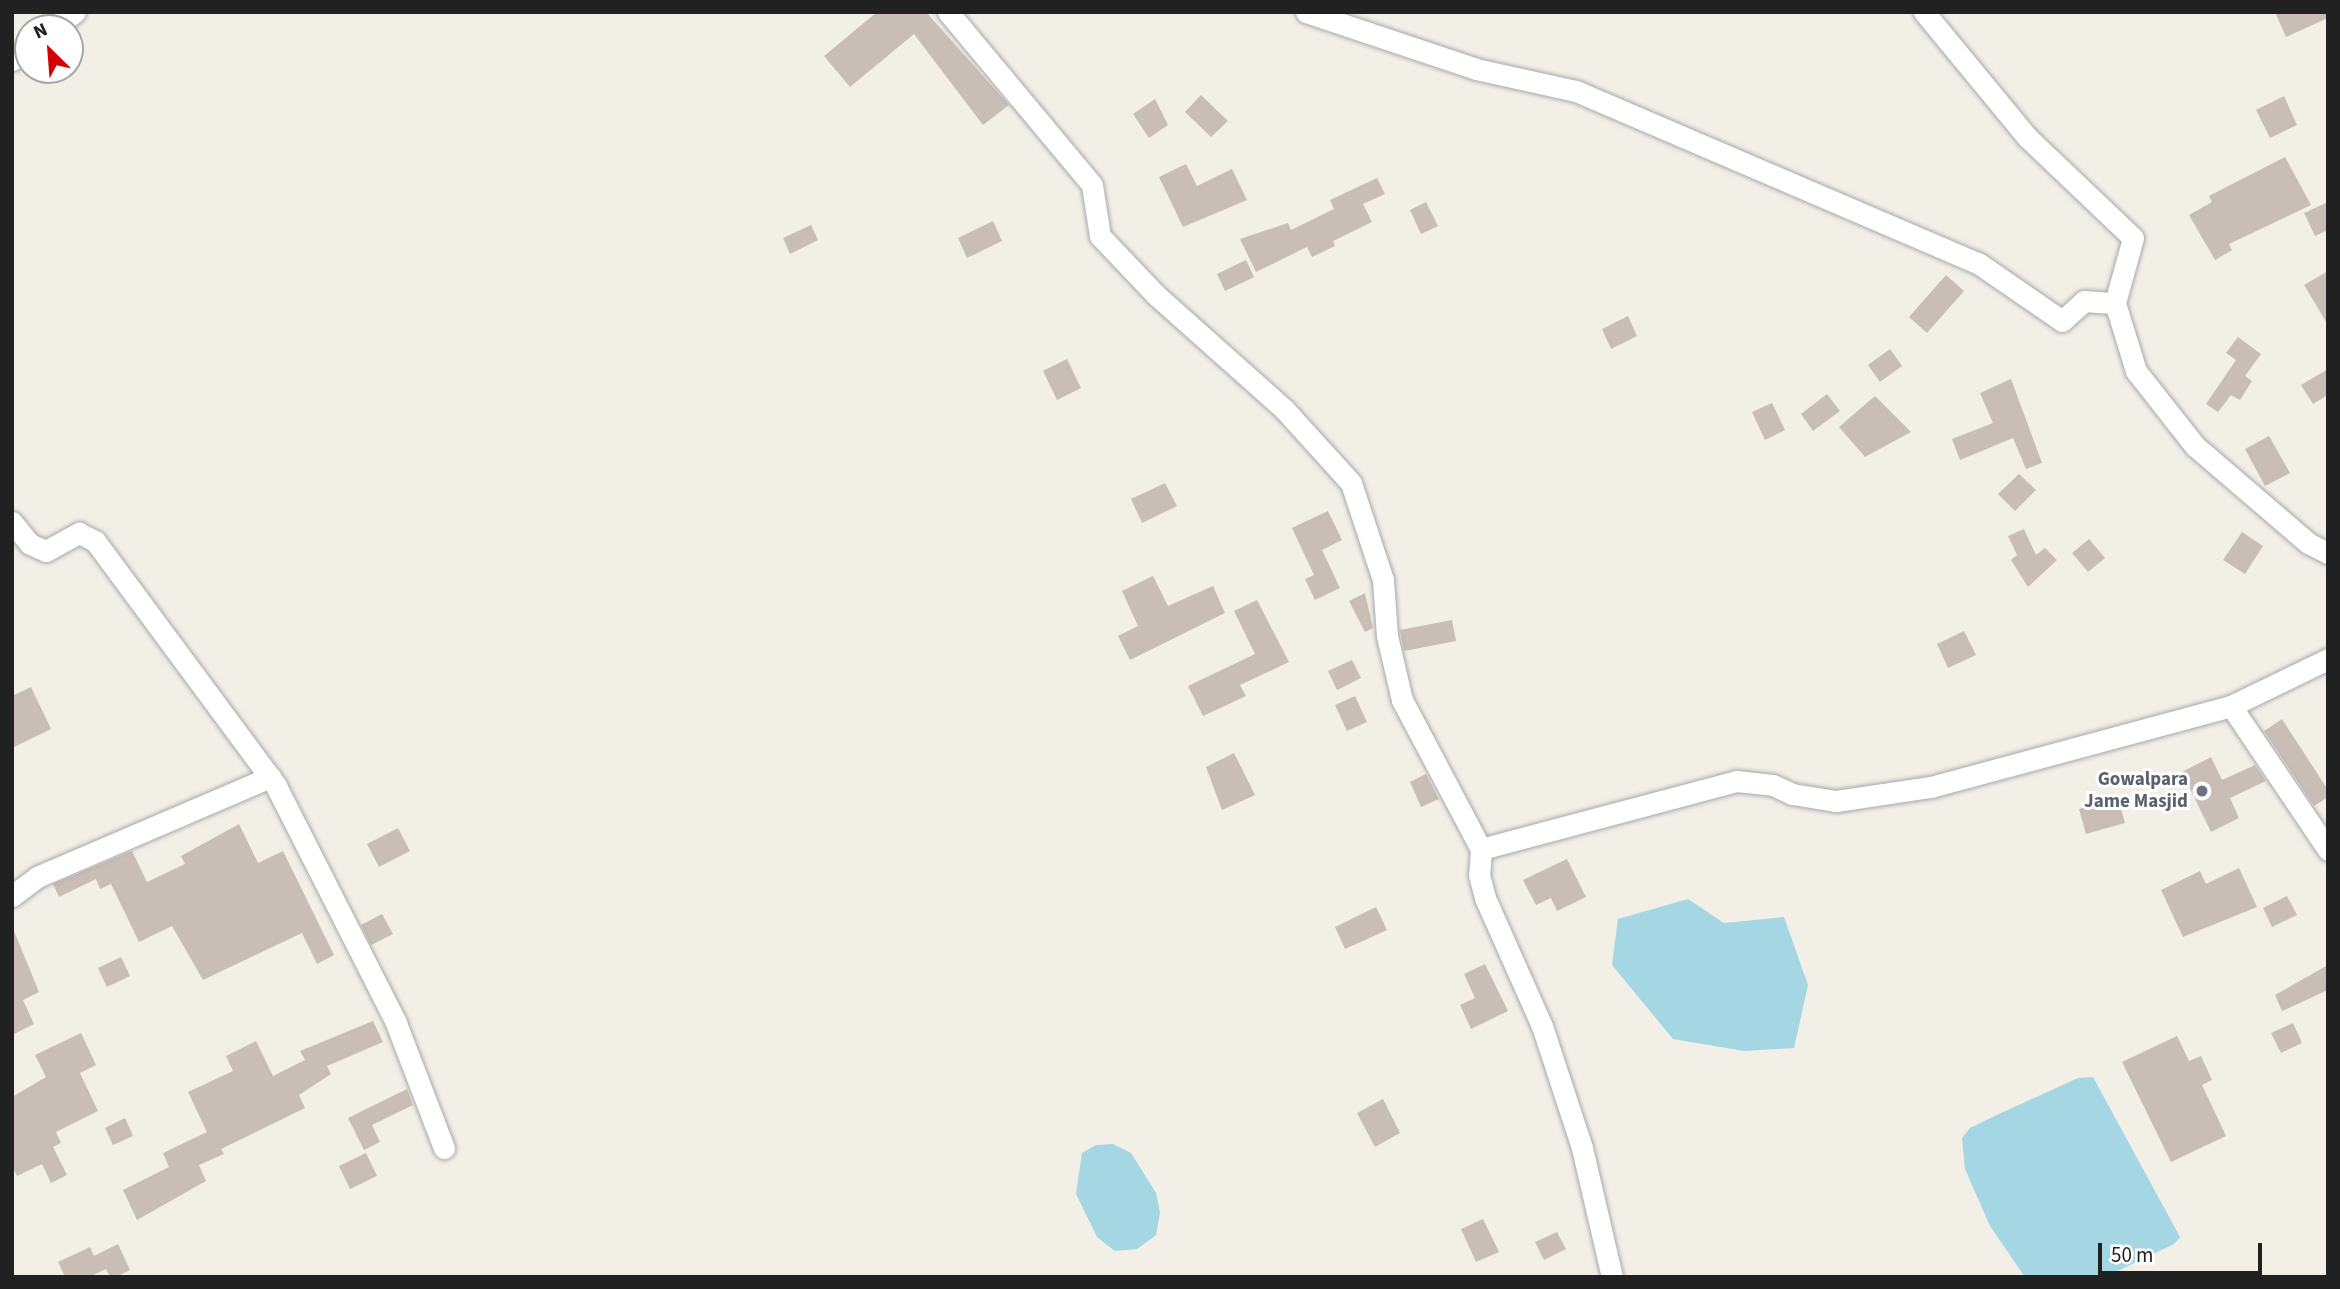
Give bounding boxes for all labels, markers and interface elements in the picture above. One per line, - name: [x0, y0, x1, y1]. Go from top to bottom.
- north arrow: [14, 14, 84, 84]
- text: N: [29, 16, 52, 46]
- place label: Gowalpara Jame Masjid: [2084, 769, 2188, 813]
- marker: Gowalpara Jame Masjid: [2194, 783, 2210, 799]
- scale bar: [2102, 1230, 2266, 1274]
- text: 50 m: [2111, 1240, 2153, 1270]

